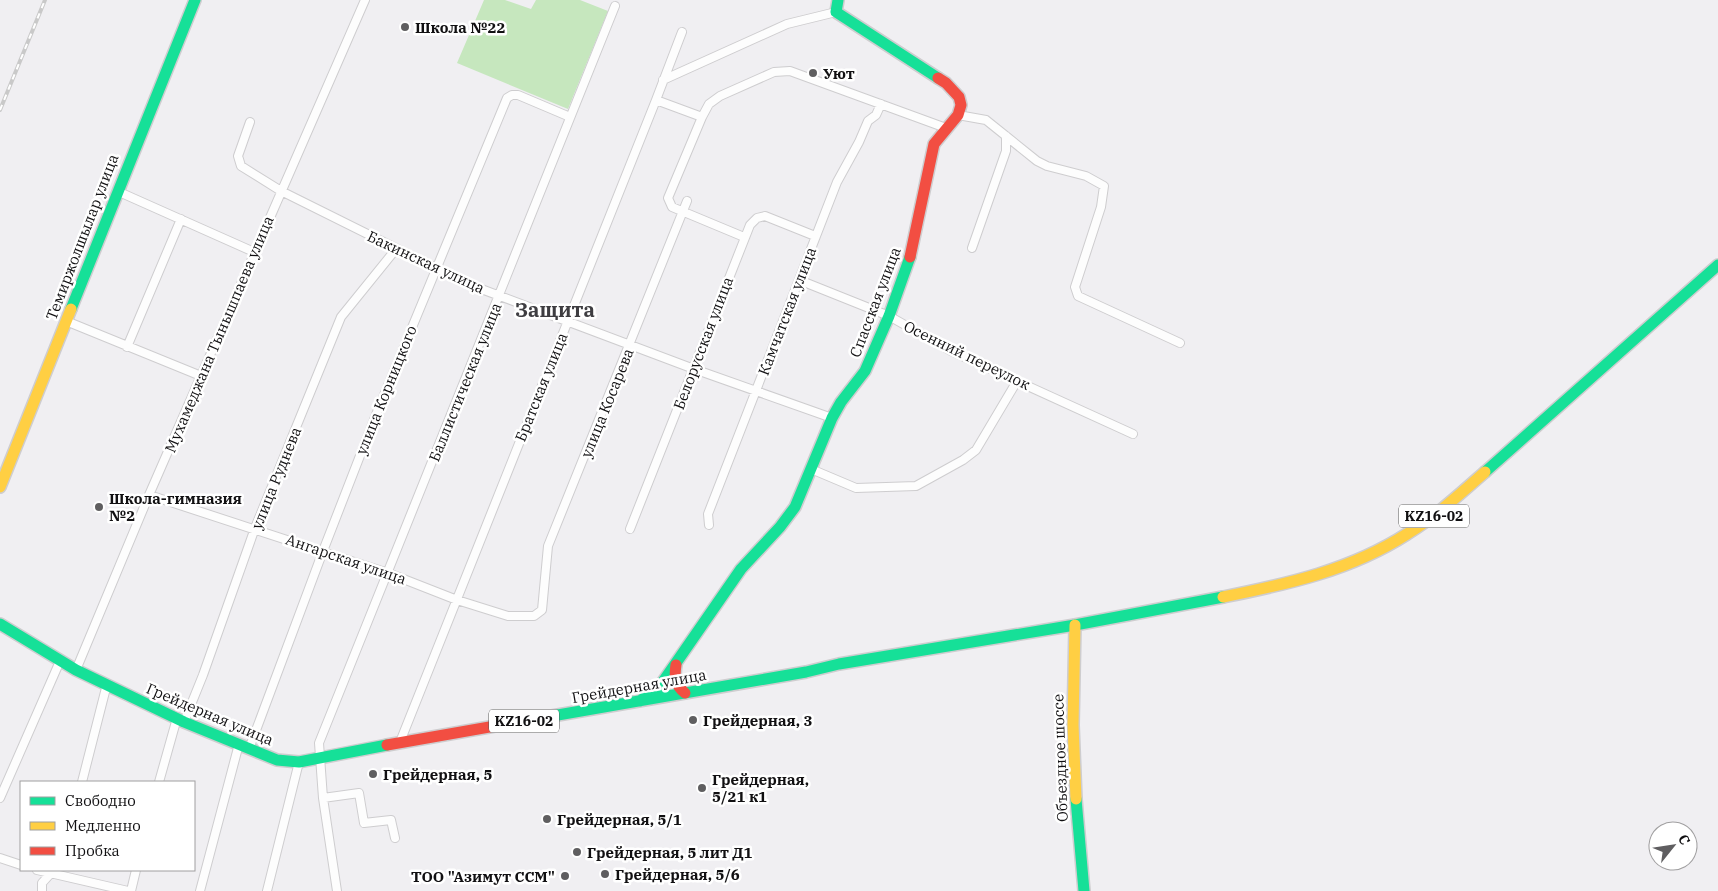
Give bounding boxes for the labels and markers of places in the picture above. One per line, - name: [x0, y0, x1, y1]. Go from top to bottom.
- place label: Школа №22: [415, 18, 505, 37]
- marker: Школа №22: [399, 21, 411, 33]
- place label: Уют: [823, 64, 855, 83]
- marker: Уют: [807, 67, 819, 79]
- place label: Школа-гимназия №2: [109, 489, 242, 525]
- marker: Школа-гимназия №2: [93, 501, 105, 513]
- place label: Грейдерная, 3: [703, 711, 812, 730]
- marker: Грейдерная, 3: [687, 714, 699, 726]
- place label: Грейдерная, 5: [383, 765, 492, 784]
- marker: Грейдерная, 5: [367, 768, 379, 780]
- place label: Грейдерная, 5/21 к1: [712, 770, 809, 806]
- marker: Грейдерная, 5/21 к1: [696, 782, 708, 794]
- place label: Грейдерная, 5/1: [557, 810, 682, 829]
- marker: Грейдерная, 5/1: [541, 813, 553, 825]
- place label: Грейдерная, 5 лит Д1: [587, 843, 753, 862]
- marker: Грейдерная, 5 лит Д1: [571, 846, 583, 858]
- place label: Грейдерная, 5/6: [615, 865, 740, 884]
- place label: ТОО "Азимут ССМ": [411, 867, 555, 886]
- marker: Грейдерная, 5/6: [599, 868, 611, 880]
- marker: ТОО "Азимут ССМ": [559, 870, 571, 882]

